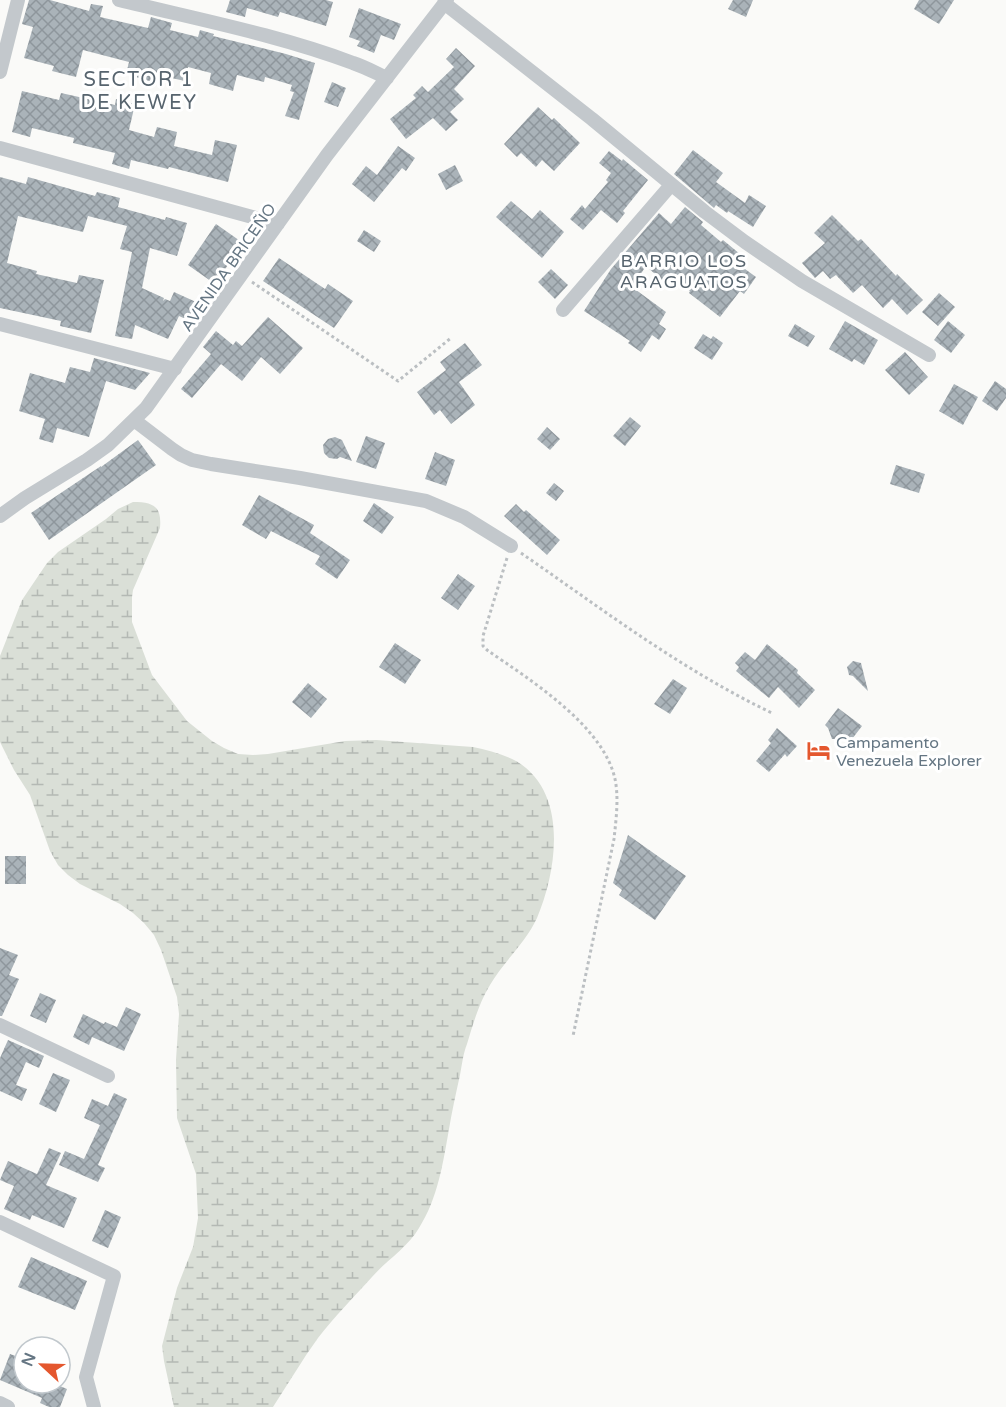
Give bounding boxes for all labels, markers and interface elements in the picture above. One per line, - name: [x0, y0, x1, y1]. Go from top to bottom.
- district label: SECTOR 1 DE KEWEY: [81, 68, 197, 115]
- street label: AVENIDA BRICEÑO: [177, 200, 281, 336]
- district label: BARRIO LOS ARAGUATOS: [620, 250, 748, 293]
- place label: Campamento Venezuela Explorer: [836, 733, 983, 771]
- hotel icon: Campamento Venezuela Explorer: [805, 738, 831, 764]
- north arrow: [12, 1335, 72, 1395]
- text: N: [17, 1350, 41, 1369]

